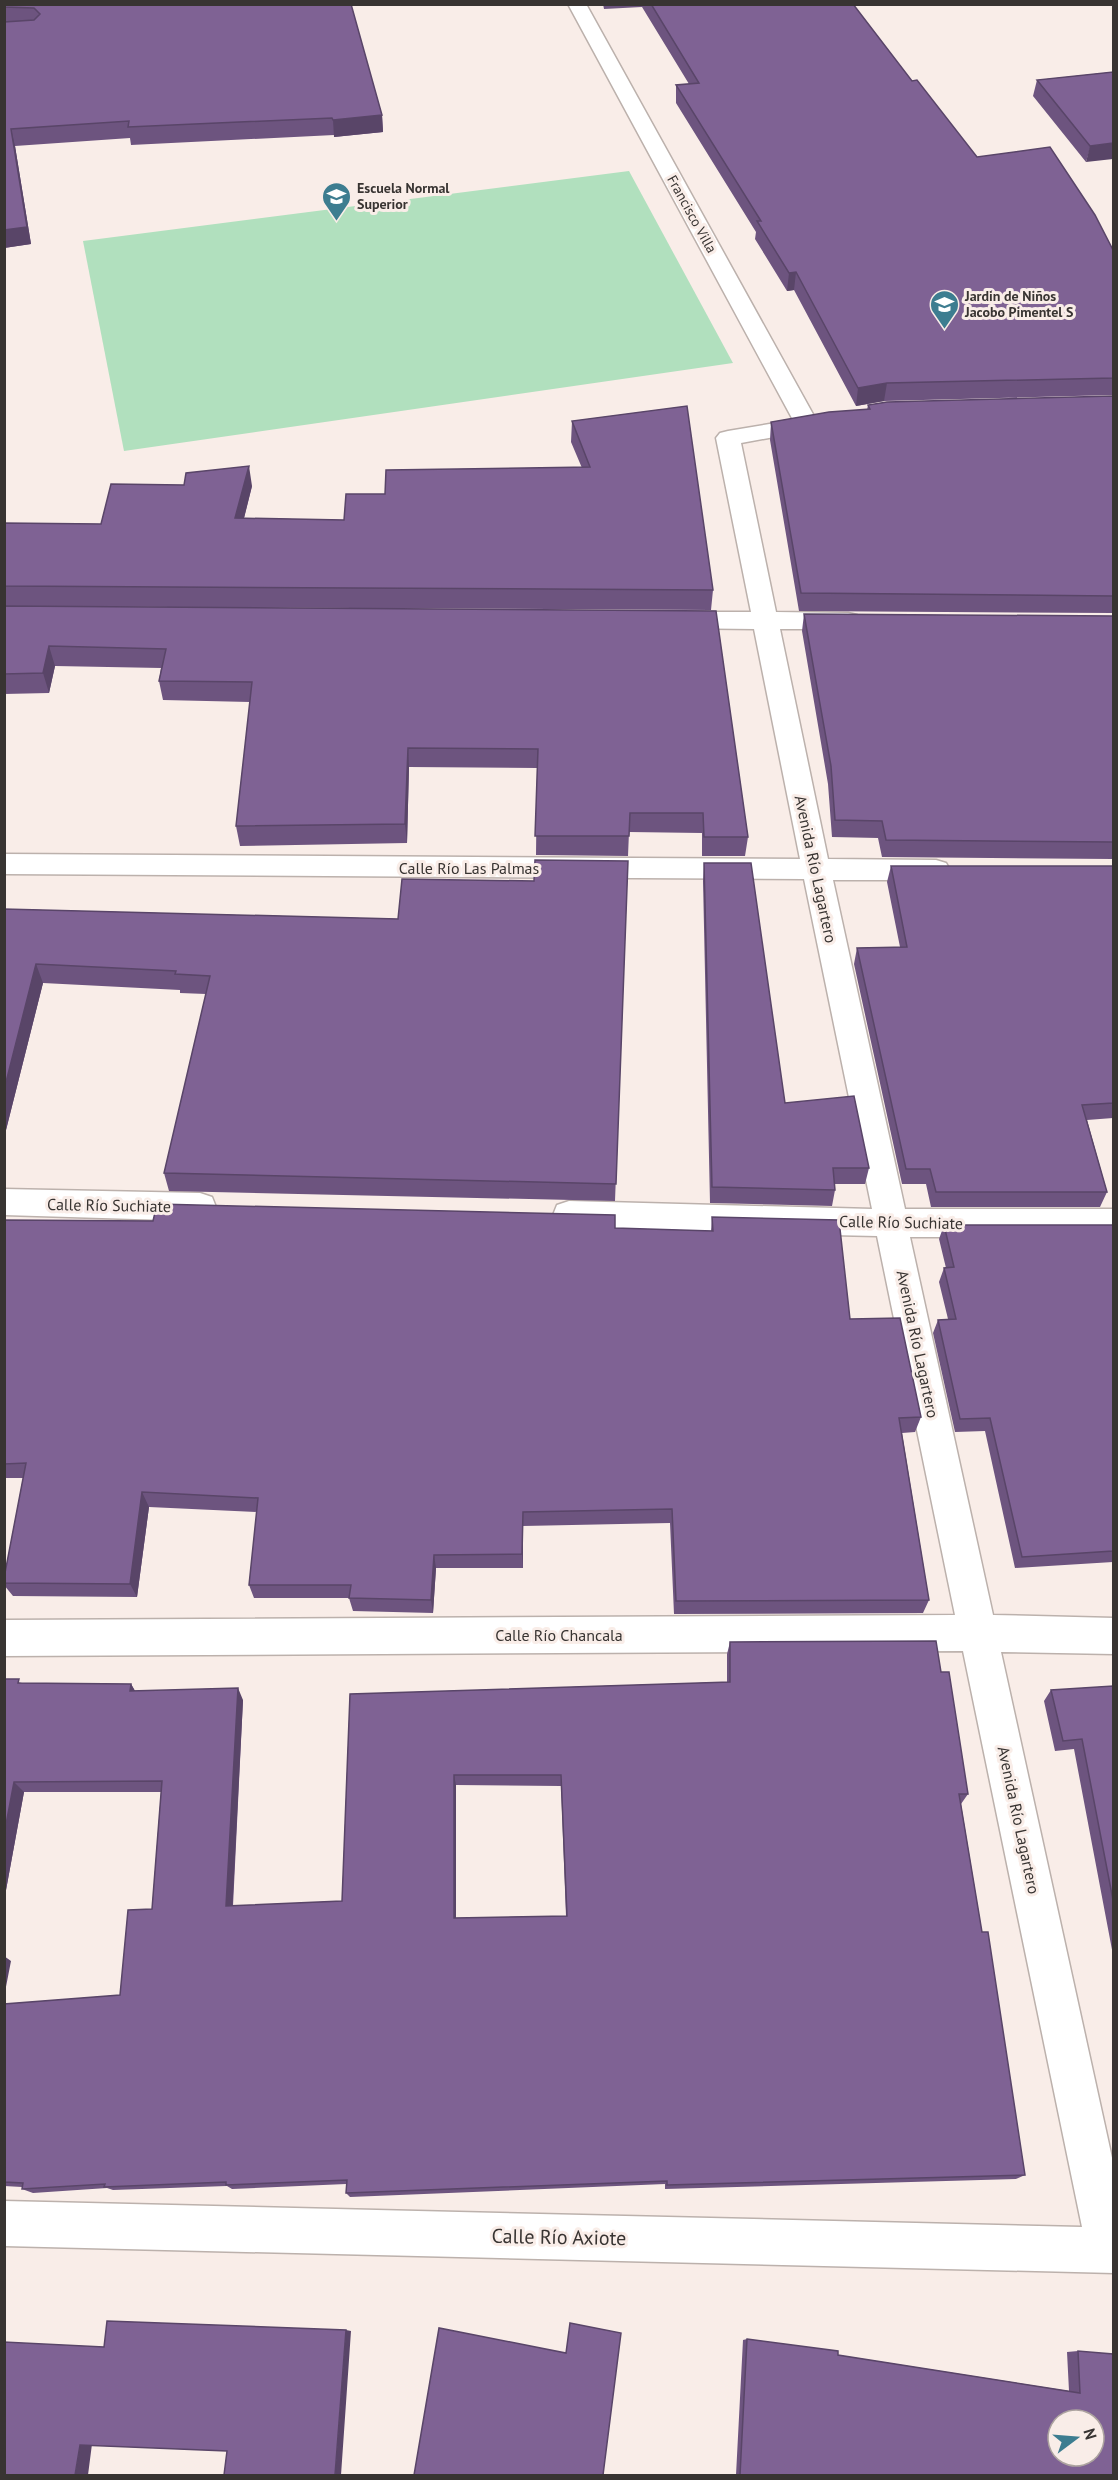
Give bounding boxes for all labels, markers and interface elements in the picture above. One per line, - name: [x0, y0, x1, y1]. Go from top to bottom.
- street label: Francisco Villa: [663, 172, 721, 256]
- place label: Escuela Normal Superior: [357, 179, 450, 213]
- school or university icon: Escuela Normal Superior: [320, 180, 352, 222]
- place label: Jardin de Niños Jacobo Pimentel S: [964, 287, 1073, 321]
- school or university icon: Jardin de Niños Jacobo Pimentel S: [928, 288, 960, 330]
- street label: Avenida Río Lagartero: [791, 793, 841, 945]
- street label: Calle Río Las Palmas: [399, 858, 540, 878]
- street label: Calle Río Suchiate: [47, 1194, 171, 1216]
- street label: Calle Río Suchiate: [839, 1211, 963, 1233]
- street label: Avenida Río Lagartero: [893, 1268, 943, 1420]
- street label: Calle Río Chancala: [495, 1625, 623, 1645]
- street label: Avenida Río Lagartero: [994, 1744, 1044, 1896]
- street label: Calle Río Axiote: [491, 2223, 627, 2251]
- north arrow: [1046, 2408, 1106, 2468]
- text: N: [1079, 2426, 1101, 2442]

